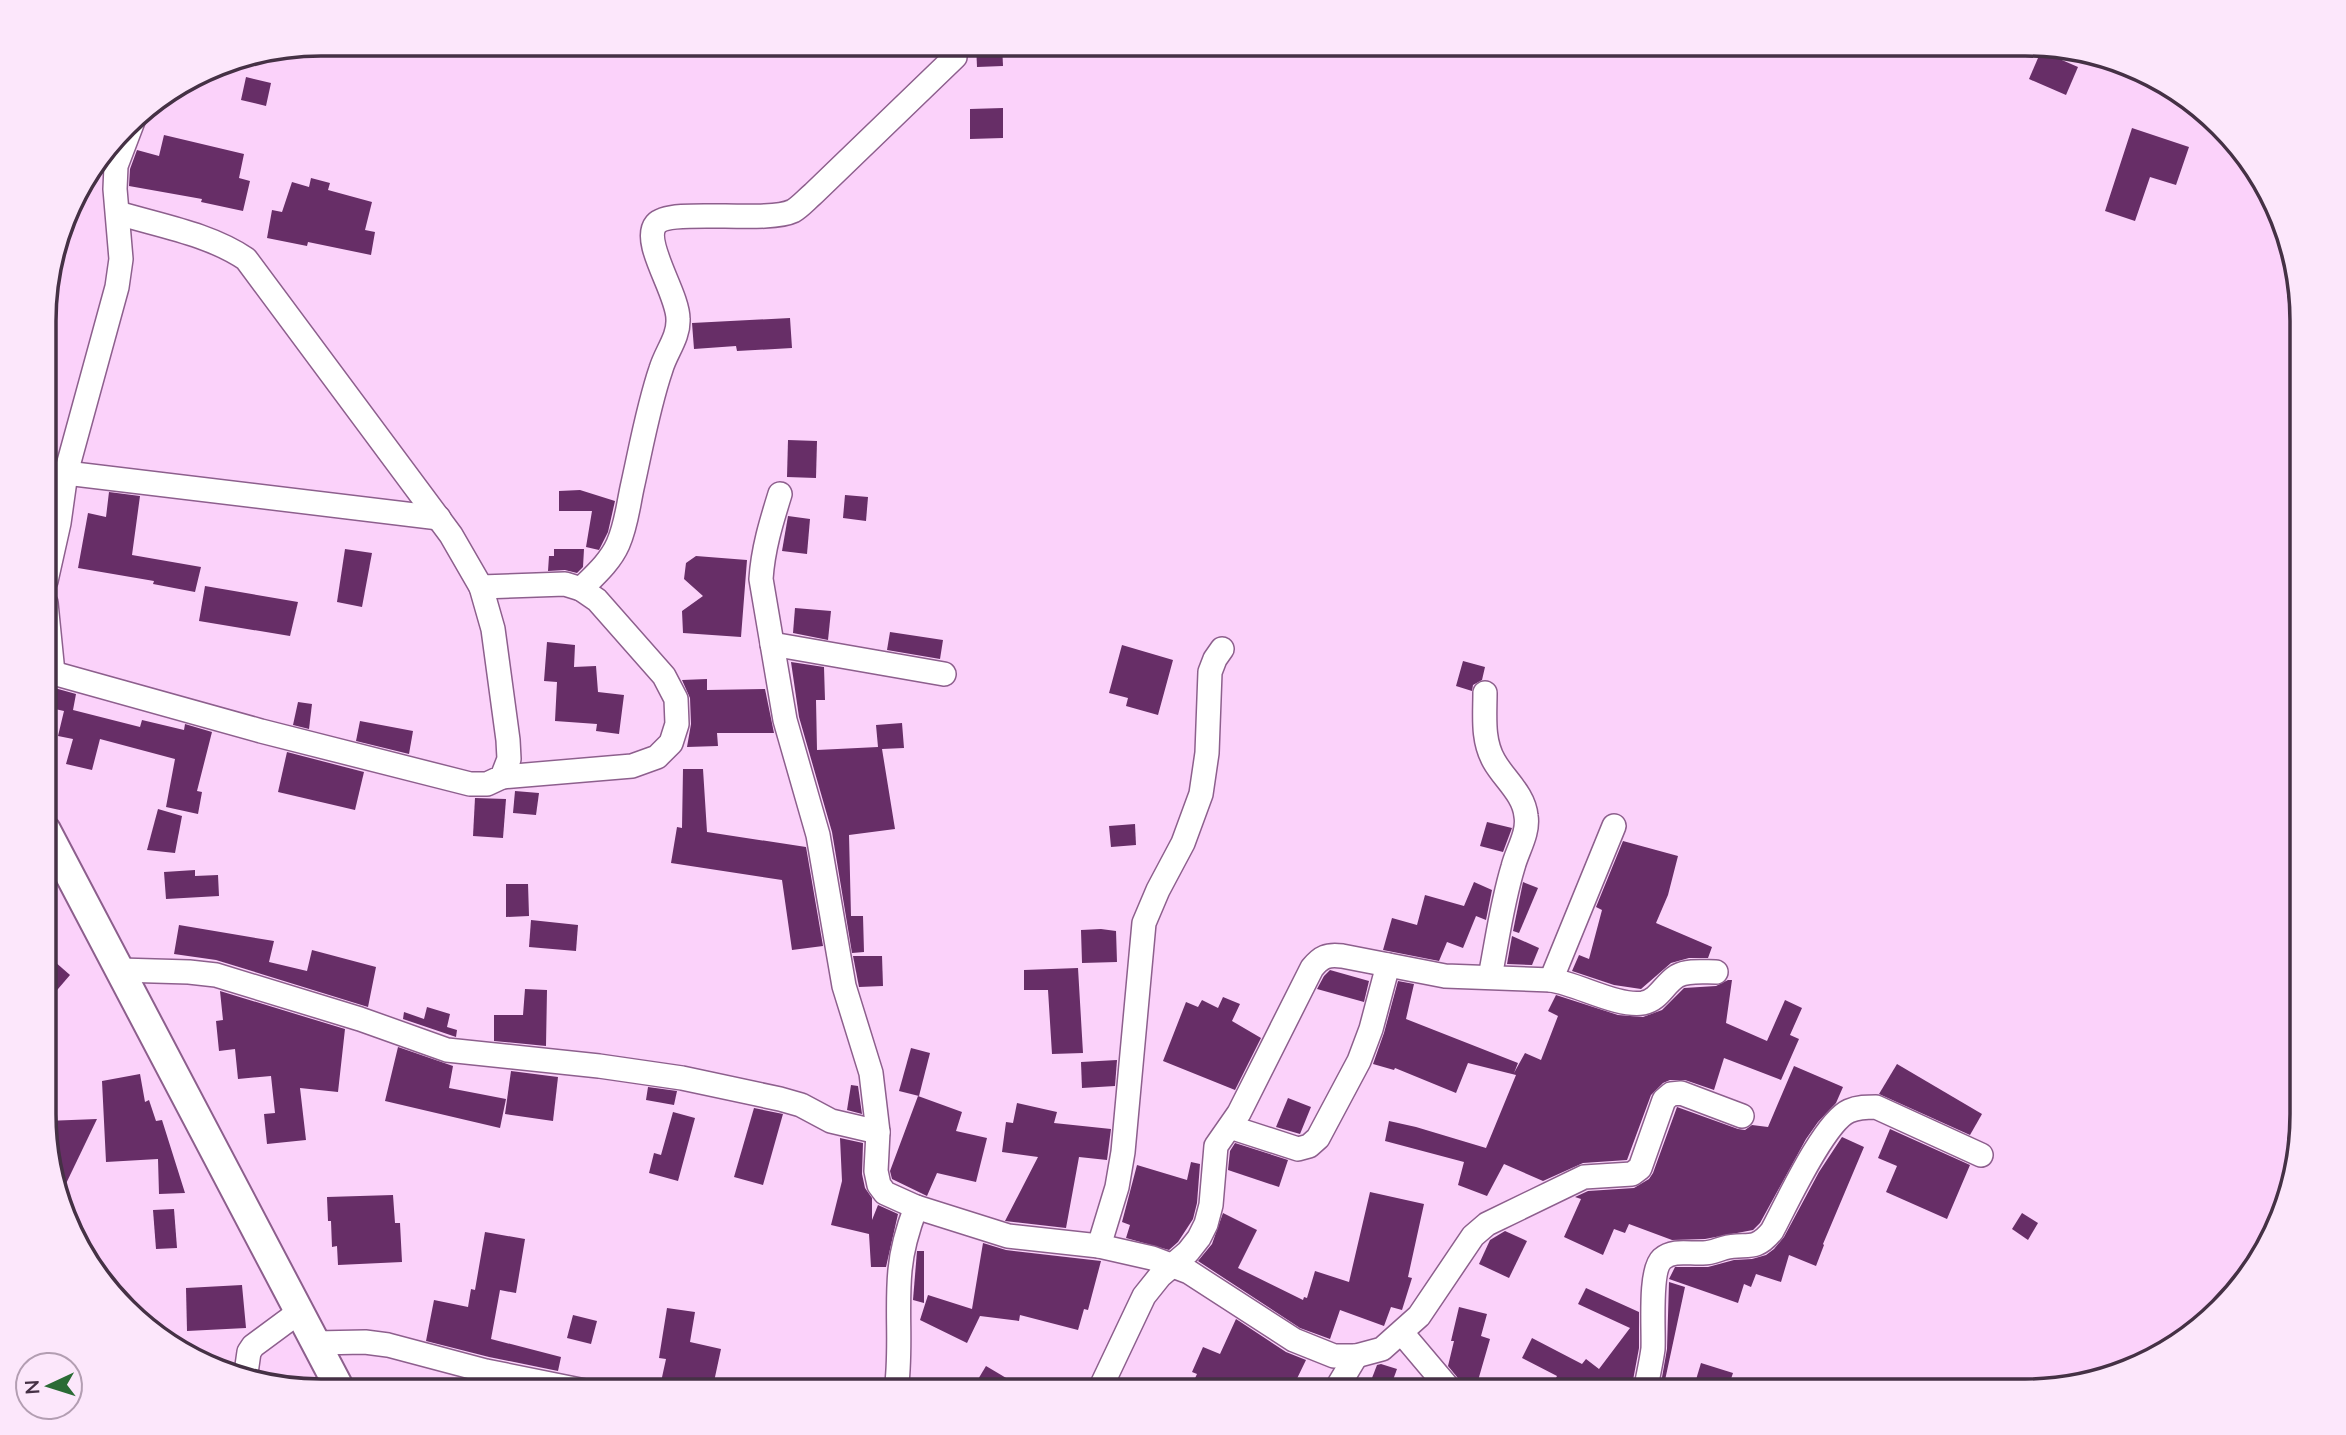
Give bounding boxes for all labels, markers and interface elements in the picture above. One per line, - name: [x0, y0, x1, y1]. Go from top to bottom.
- north arrow: [14, 1351, 84, 1421]
- text: N: [20, 1379, 44, 1395]

